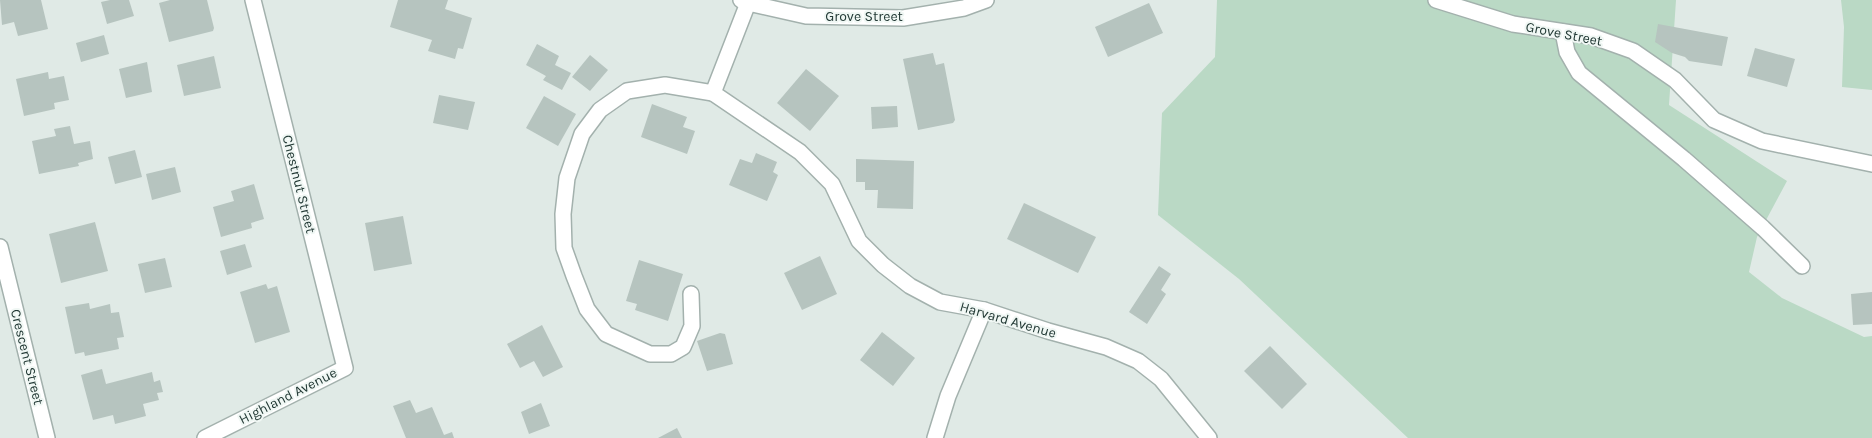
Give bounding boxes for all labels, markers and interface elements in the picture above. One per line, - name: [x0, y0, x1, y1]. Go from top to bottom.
- street label: Grove Street: [825, 8, 903, 25]
- street label: Grove Street: [1524, 18, 1604, 50]
- street label: Chestnut Street: [279, 133, 319, 235]
- street label: Harvard Avenue: [958, 298, 1058, 342]
- street label: Crescent Street: [7, 307, 47, 407]
- street label: Highland Avenue: [236, 364, 340, 428]

